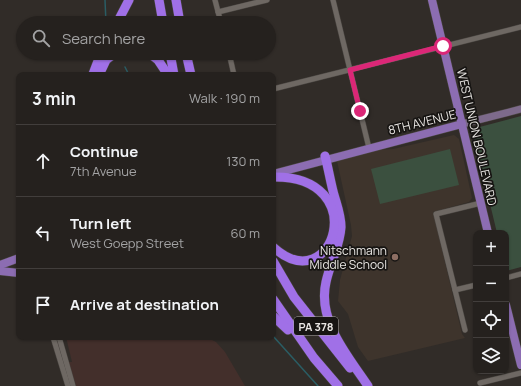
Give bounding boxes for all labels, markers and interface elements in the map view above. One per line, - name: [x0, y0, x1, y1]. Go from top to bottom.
- search box: [16, 16, 276, 60]
- icon: search: [30, 27, 52, 49]
- text: Search here: [62, 28, 145, 49]
- route start: [434, 37, 452, 55]
- street label: WEST UNION BOULEVARD: [453, 67, 501, 207]
- text: 3 min: [32, 87, 76, 110]
- text: Walk · 190 m: [189, 89, 260, 107]
- route end: [351, 102, 369, 120]
- street label: 8TH AVENUE: [386, 105, 458, 139]
- text: Continue: [70, 141, 138, 162]
- icon: ahead: [32, 150, 54, 172]
- text: 130 m: [226, 152, 260, 170]
- text: 7th Avenue: [70, 162, 137, 180]
- text: Turn left: [70, 213, 132, 234]
- icon: left: [32, 222, 54, 244]
- text: 60 m: [230, 224, 260, 242]
- map controls: [473, 230, 509, 374]
- button: +: [473, 230, 509, 266]
- text: West Goepp Street: [70, 234, 184, 252]
- place label: Nitschmann Middle School: [310, 242, 387, 273]
- marker: Nitschmann Middle School: [390, 252, 400, 262]
- button: −: [473, 266, 509, 302]
- icon: arrive: [32, 294, 54, 316]
- text: Arrive at destination: [70, 294, 219, 315]
- button: locate: [473, 302, 509, 338]
- road number: PA 378: [294, 317, 338, 335]
- button: layers: [473, 338, 509, 374]

